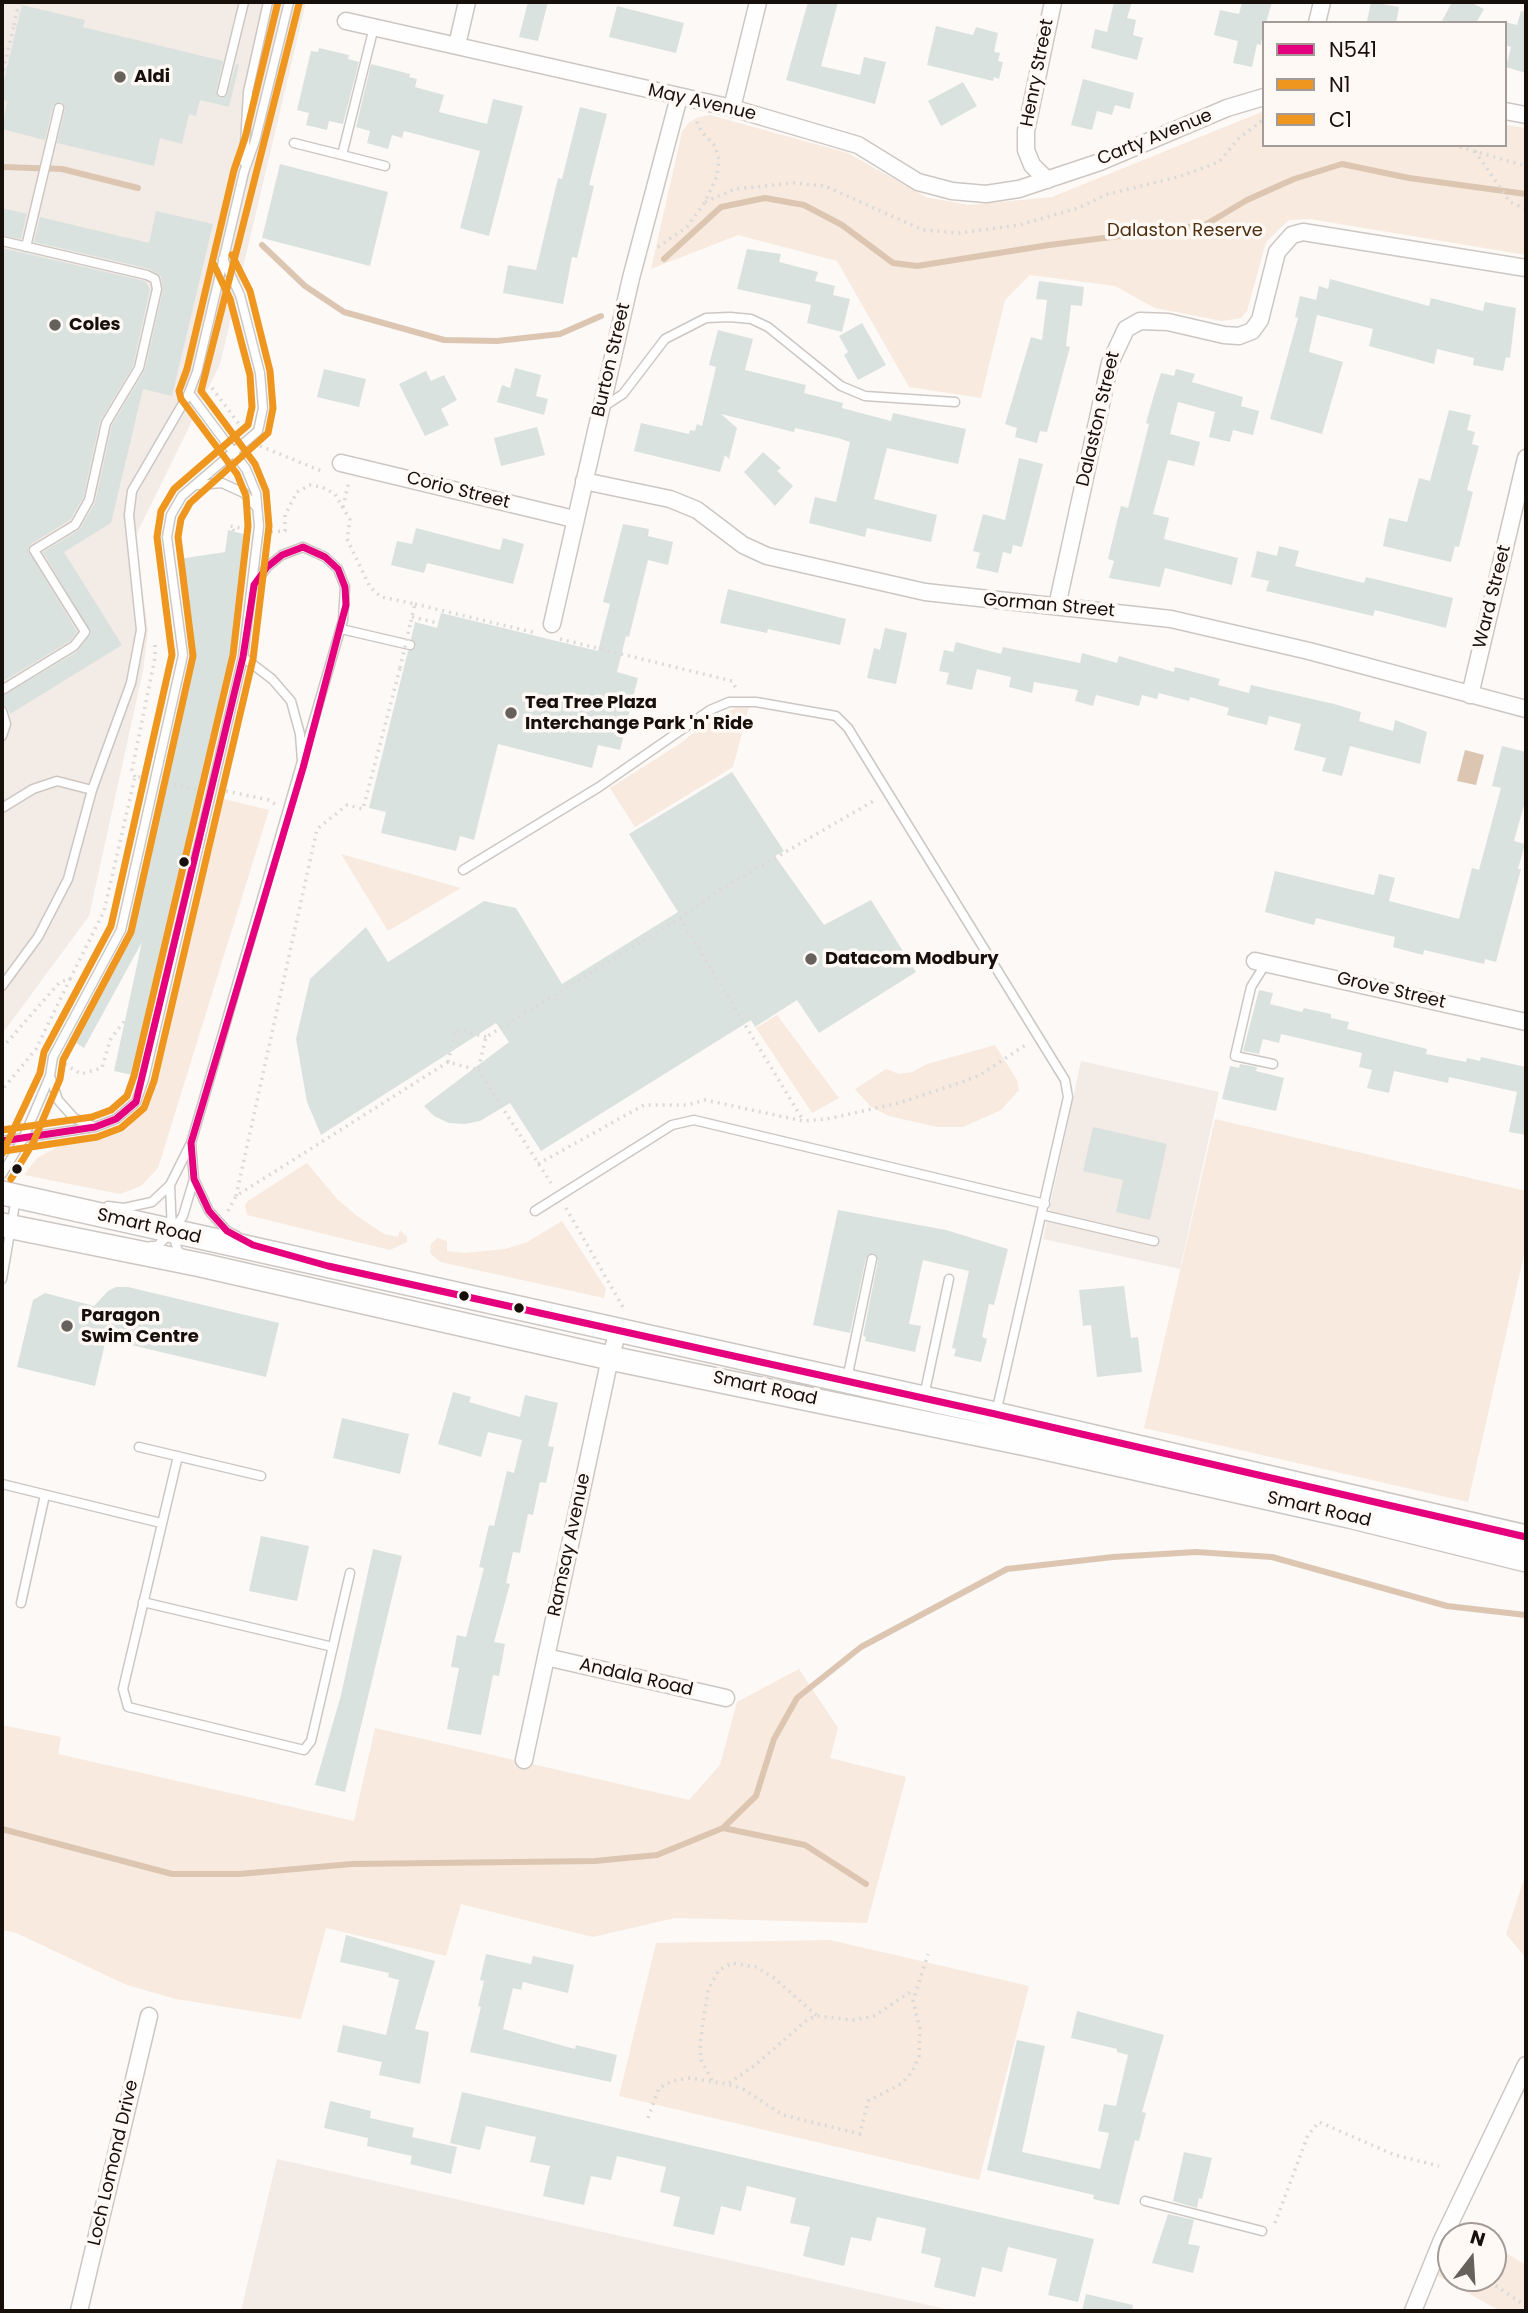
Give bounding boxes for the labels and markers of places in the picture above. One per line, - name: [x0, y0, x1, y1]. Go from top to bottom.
- place label: Aldi: [134, 66, 170, 88]
- marker: Aldi: [112, 69, 128, 85]
- place label: Coles: [69, 314, 121, 336]
- marker: Coles: [47, 317, 63, 333]
- place label: Tea Tree Plaza Interchange Park 'n' Ride: [525, 692, 753, 734]
- marker: Tea Tree Plaza Interchange Park 'n' Ride: [503, 705, 519, 721]
- unlabelled marker: [177, 855, 191, 869]
- place label: Datacom Modbury: [825, 948, 999, 970]
- marker: Datacom Modbury: [803, 951, 819, 967]
- unlabelled marker: [10, 1162, 24, 1176]
- unlabelled marker: [457, 1289, 471, 1303]
- unlabelled marker: [512, 1301, 526, 1315]
- place label: Paragon Swim Centre: [81, 1305, 199, 1348]
- marker: Paragon Swim Centre: [59, 1318, 75, 1334]

